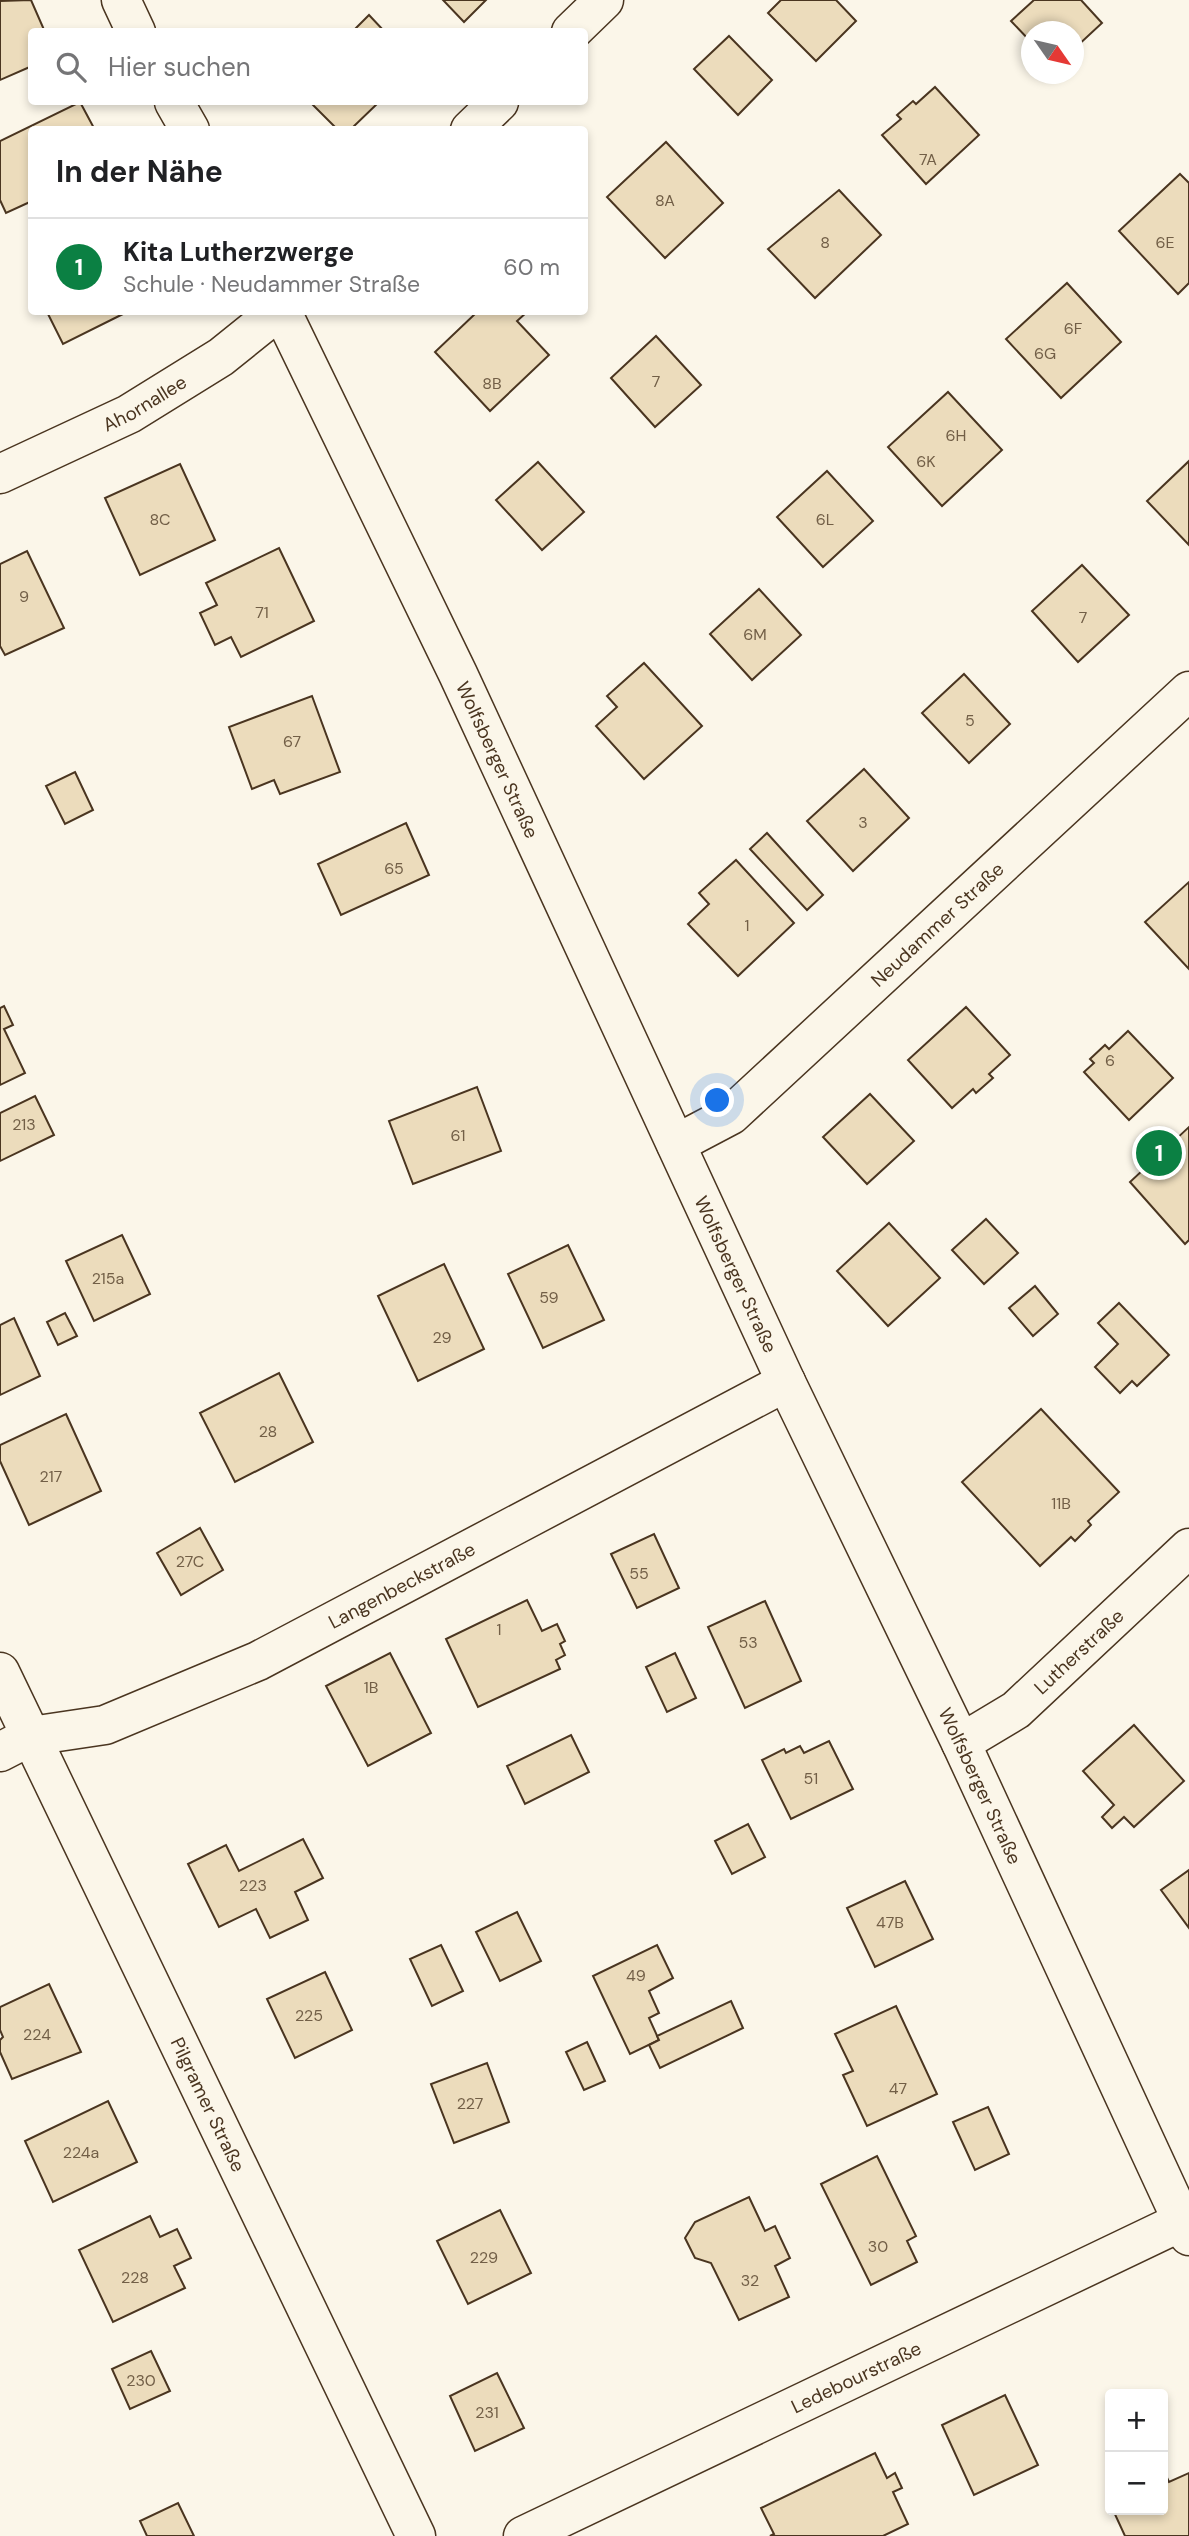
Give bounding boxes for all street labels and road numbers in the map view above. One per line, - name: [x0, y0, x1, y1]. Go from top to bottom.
- street label: Ahornallee: [99, 369, 191, 438]
- street label: Wolfsberger Straße: [450, 677, 544, 842]
- street label: Neudammer Straße: [866, 857, 1009, 992]
- street label: Wolfsberger Straße: [688, 1192, 783, 1357]
- street label: Langenbeckstraße: [324, 1536, 480, 1635]
- street label: Lutherstraße: [1029, 1604, 1129, 1700]
- street label: Wolfsberger Straße: [933, 1703, 1027, 1868]
- street label: Pilgramer Straße: [165, 2033, 251, 2176]
- street label: Ledebourstraße: [787, 2336, 925, 2419]

